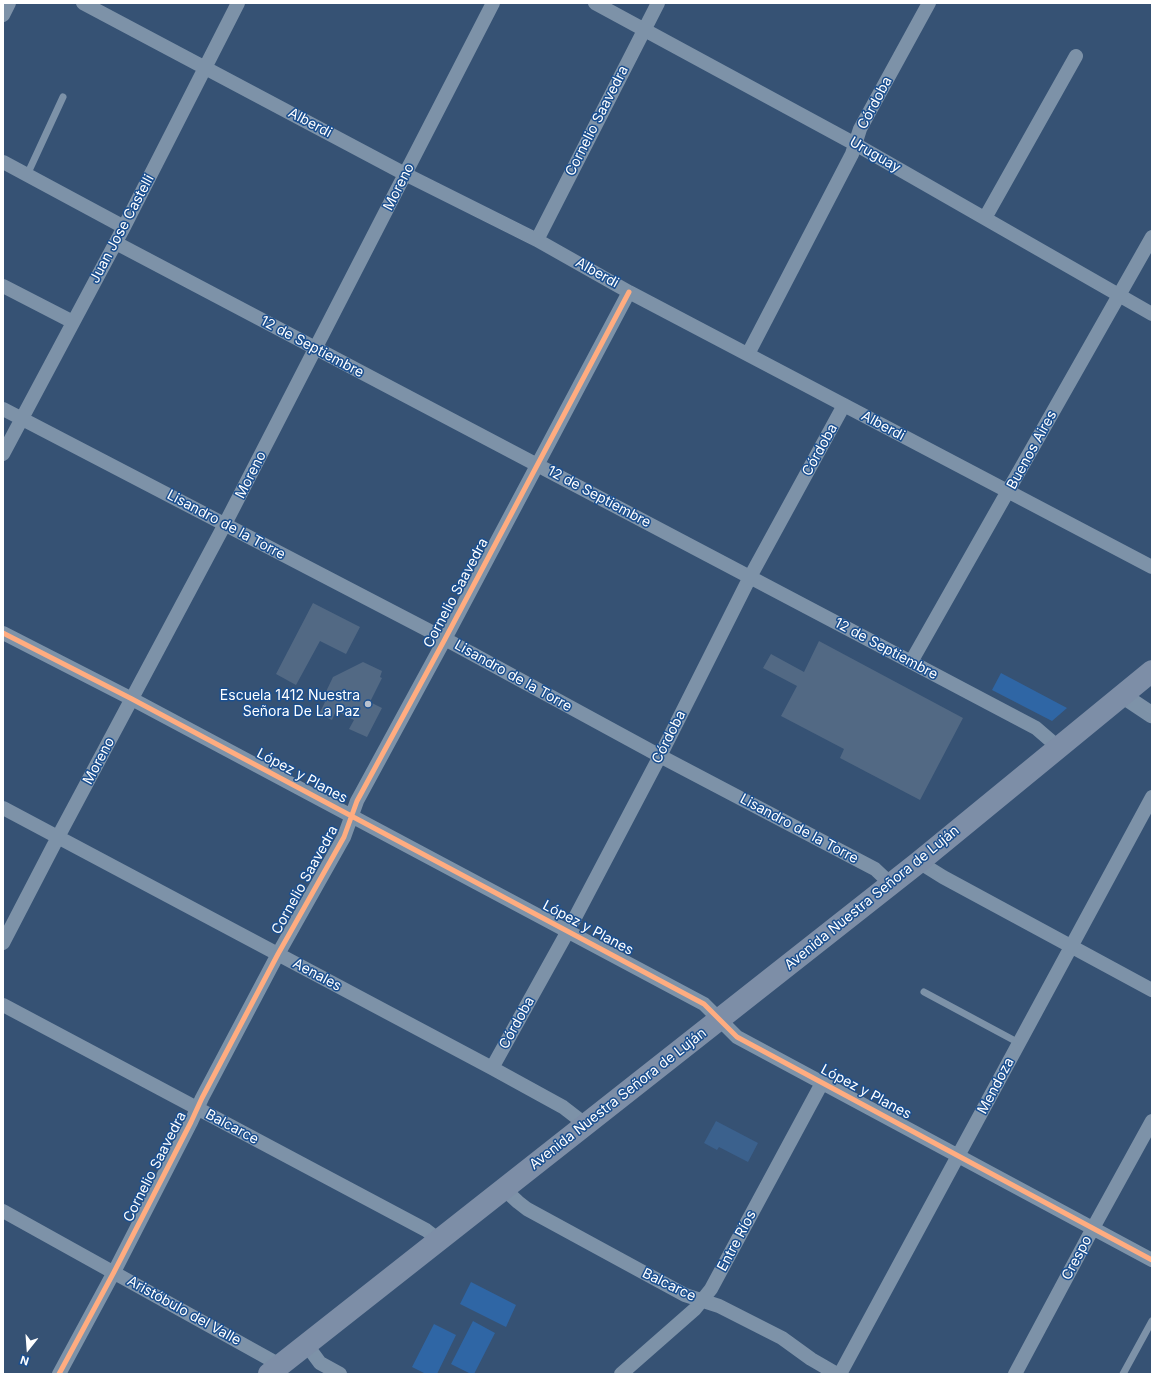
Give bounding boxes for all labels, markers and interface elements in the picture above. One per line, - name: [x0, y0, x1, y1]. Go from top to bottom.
- street label: Cornelio Saavedra: [562, 63, 632, 179]
- street label: Córdoba: [854, 74, 896, 132]
- street label: Alberdi: [285, 105, 335, 141]
- street label: Uruguay: [846, 134, 904, 176]
- street label: Moreno: [380, 161, 418, 213]
- street label: Juan Jose Castelli: [86, 172, 158, 286]
- street label: Alberdi: [572, 254, 622, 292]
- street label: 12 de Septiembre: [257, 313, 367, 381]
- street label: Alberdi: [858, 408, 908, 444]
- street label: Buenos Aires: [1003, 408, 1061, 492]
- street label: Córdoba: [799, 421, 841, 479]
- street label: Moreno: [232, 449, 270, 501]
- street label: 12 de Septiembre: [544, 463, 654, 531]
- street label: Lisandro de la Torre: [164, 487, 288, 563]
- street label: Cornelio Saavedra: [420, 535, 492, 651]
- street label: 12 de Septiembre: [831, 615, 941, 683]
- street label: Lisandro de la Torre: [451, 637, 575, 715]
- place label: Escuela 1412 Nuestra Señora De La Paz: [220, 688, 360, 720]
- marker: Escuela 1412 Nuestra Señora De La Paz: [363, 699, 373, 709]
- street label: Córdoba: [649, 708, 689, 766]
- street label: Moreno: [80, 735, 118, 787]
- street label: López y Planes: [254, 745, 350, 807]
- street label: Lisandro de la Torre: [737, 791, 861, 867]
- street label: Avenida Nuestra Señora de Luján: [781, 822, 963, 974]
- street label: Cornelio Saavedra: [268, 823, 342, 937]
- street label: López y Planes: [540, 897, 636, 959]
- street label: Aenales: [290, 955, 344, 995]
- street label: Córdoba: [496, 994, 538, 1052]
- street label: Avenida Nuestra Señora de Luján: [526, 1025, 710, 1173]
- street label: Mendoza: [974, 1055, 1018, 1117]
- street label: López y Planes: [818, 1061, 914, 1123]
- street label: Balcarce: [203, 1106, 261, 1148]
- street label: Cornelio Saavedra: [120, 1109, 190, 1225]
- street label: Entre Ríos: [714, 1208, 760, 1274]
- street label: Crespo: [1058, 1233, 1096, 1283]
- street label: Balcarce: [639, 1265, 699, 1305]
- street label: Aristóbulo del Valle: [124, 1273, 244, 1349]
- north arrow: [8, 1329, 48, 1369]
- text: N: [18, 1353, 31, 1368]

